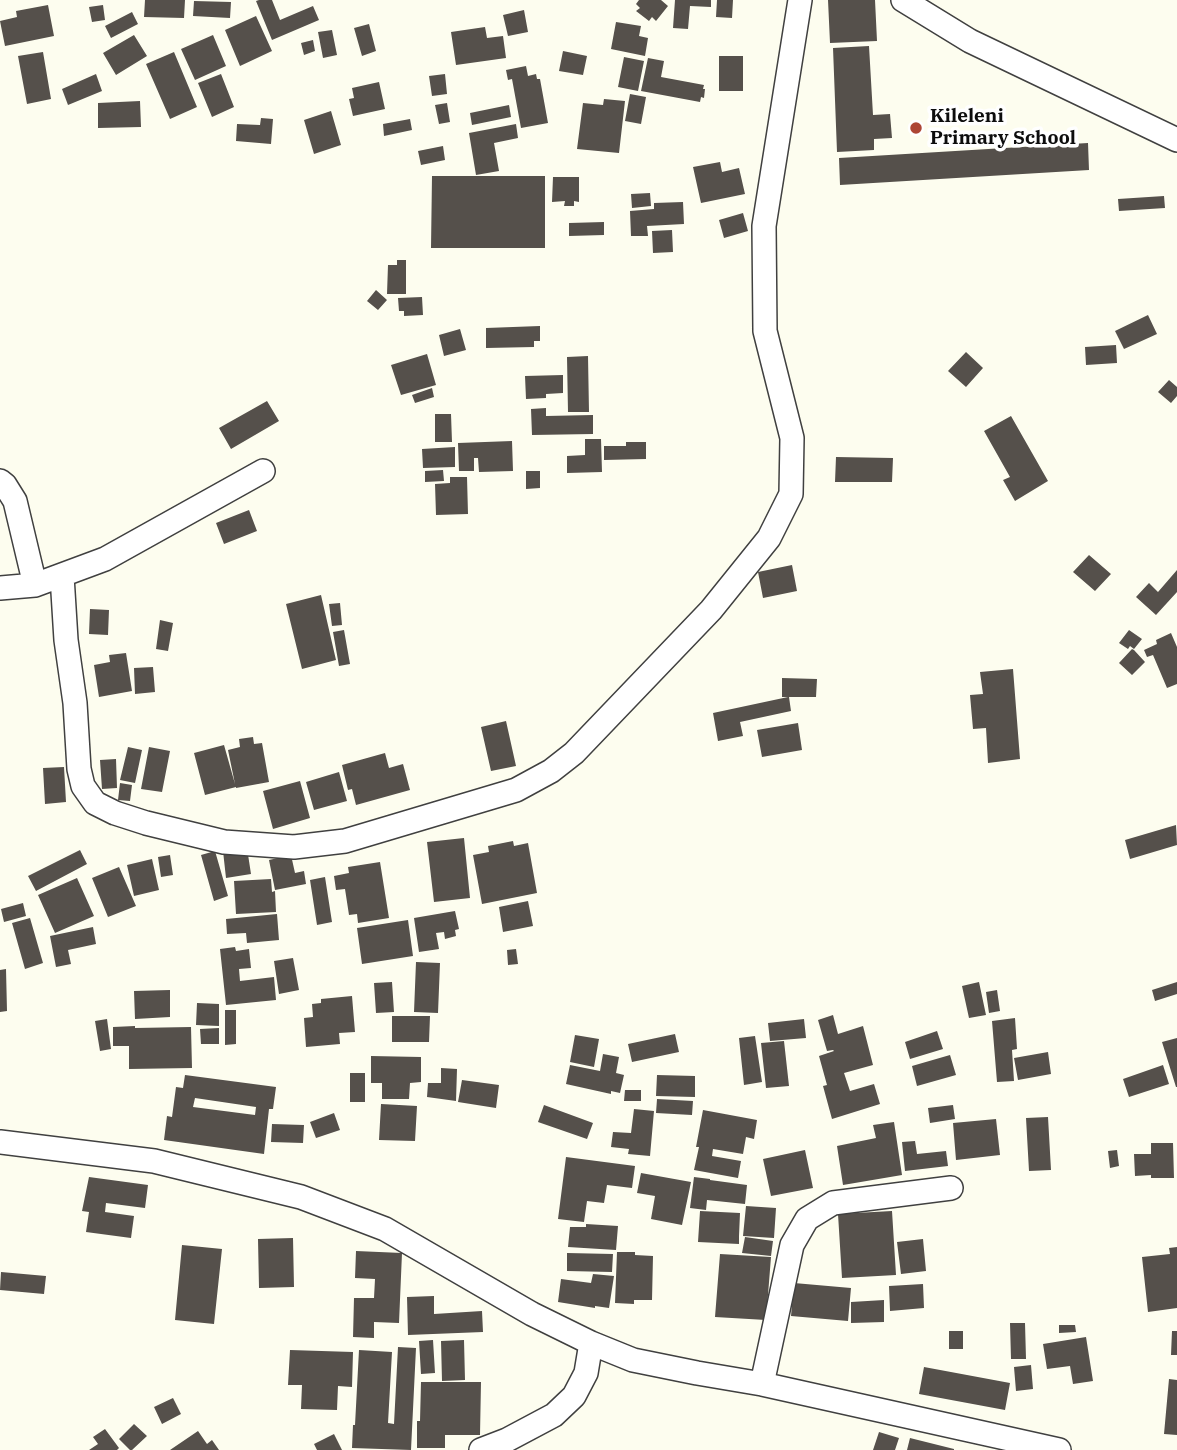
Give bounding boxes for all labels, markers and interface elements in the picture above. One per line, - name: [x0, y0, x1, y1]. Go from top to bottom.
- place label: Kileleni Primary School: [930, 106, 1076, 150]
- marker: Kileleni Primary School: [908, 120, 924, 136]

